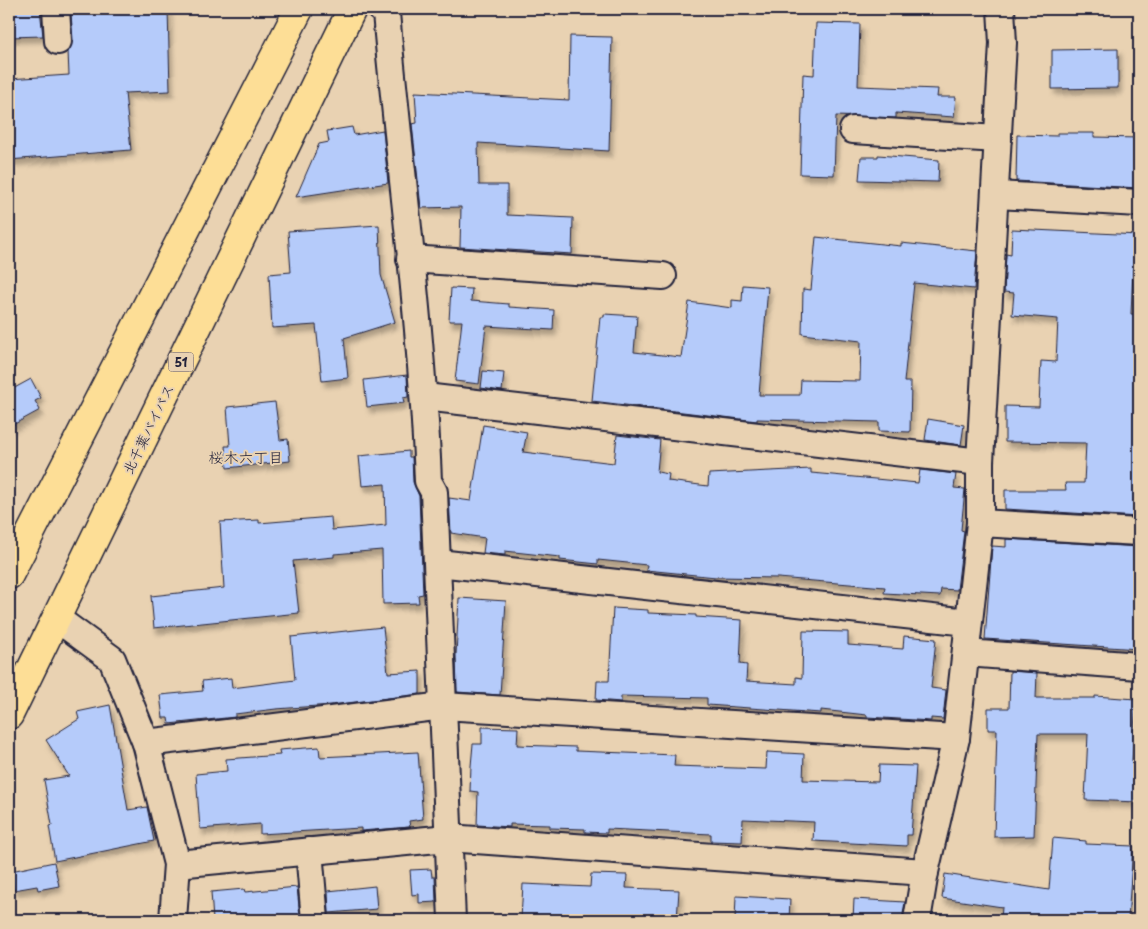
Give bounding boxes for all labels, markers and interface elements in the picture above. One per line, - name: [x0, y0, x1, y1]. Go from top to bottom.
- road number: 51: [168, 352, 194, 372]
- street label: 北千葉バイパス: [117, 380, 179, 478]
- district label: 桜木六丁目: [208, 445, 284, 468]

